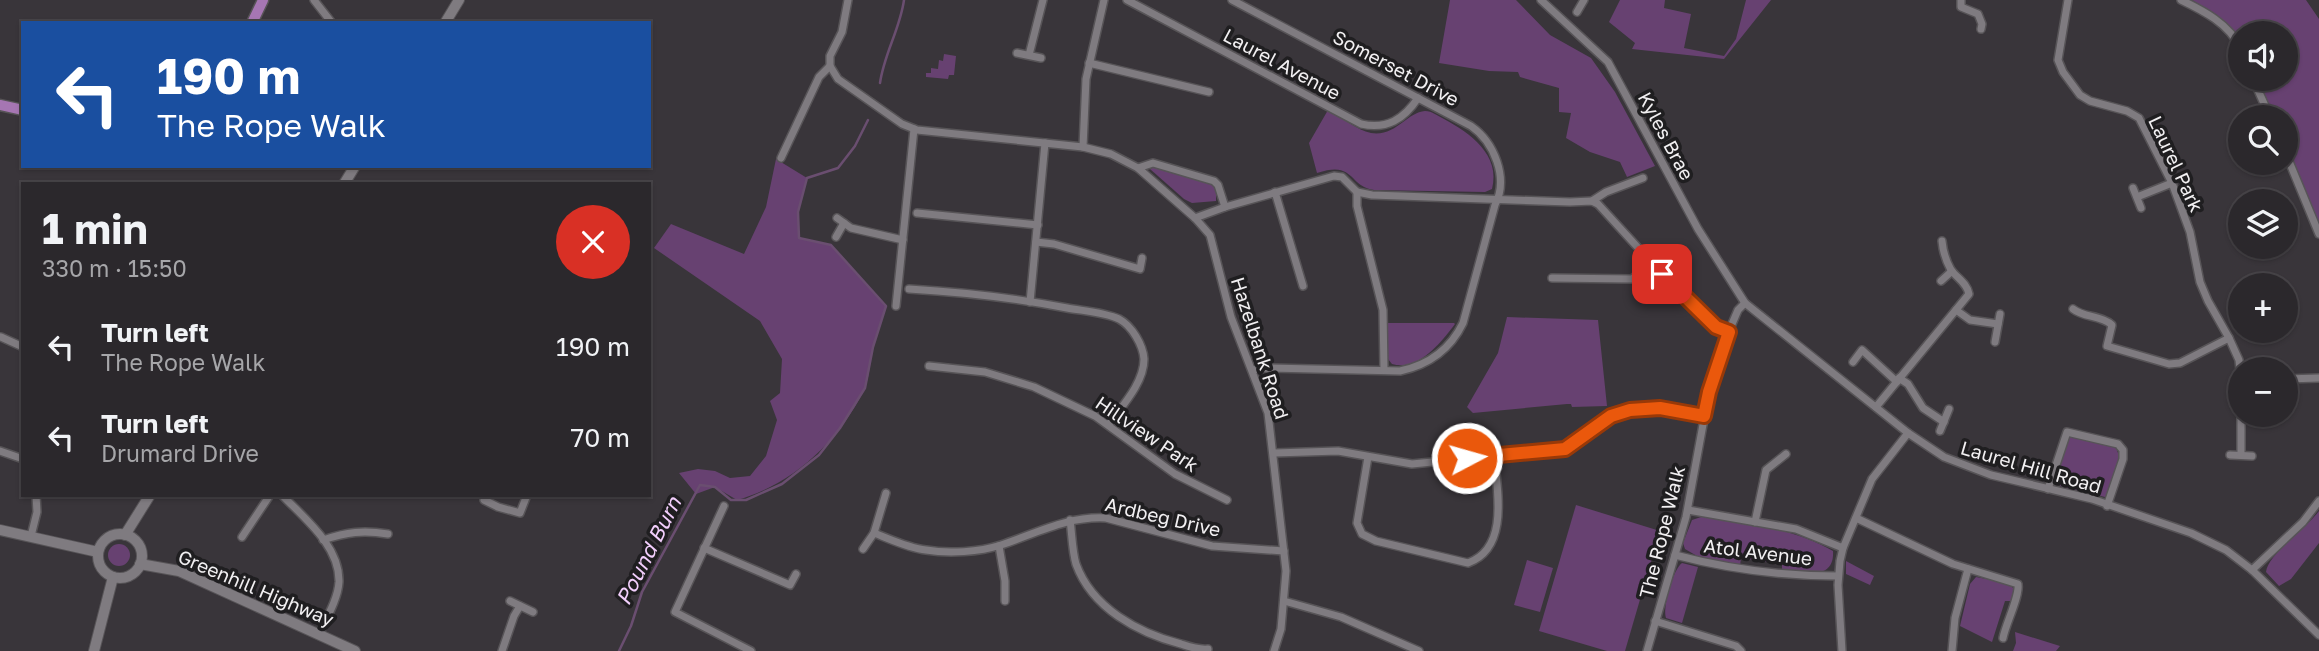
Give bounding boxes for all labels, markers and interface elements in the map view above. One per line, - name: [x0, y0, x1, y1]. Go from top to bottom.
- map controls: [2228, 21, 2298, 427]
- button: sound: [2228, 21, 2298, 91]
- street label: Laurel Avenue: [1220, 23, 1345, 104]
- street label: Somerset Drive: [1329, 25, 1463, 110]
- text: 190 m: [157, 46, 300, 105]
- icon: left: [42, 49, 133, 140]
- street label: Kyles Brae: [1634, 88, 1699, 184]
- button: search: [2228, 105, 2298, 175]
- text: The Rope Walk: [157, 106, 386, 144]
- street label: Laurel Park: [2144, 112, 2209, 216]
- button: layers: [2228, 189, 2298, 259]
- text: 1 min: [42, 203, 148, 253]
- button: close: [556, 205, 630, 279]
- pin: [1632, 244, 1692, 304]
- text: 330 m · 15:50: [42, 254, 187, 282]
- icon: arrive: [1643, 255, 1681, 293]
- button: +: [2228, 273, 2298, 343]
- street label: Hazelbank Road: [1227, 274, 1294, 422]
- text: Turn left: [101, 317, 209, 348]
- icon: left: [42, 328, 80, 366]
- text: 190 m: [556, 331, 630, 362]
- text: The Rope Walk: [101, 348, 265, 376]
- button: −: [2228, 357, 2298, 427]
- street label: Hillview Park: [1091, 391, 1203, 477]
- text: Turn left: [101, 408, 209, 439]
- icon: left: [42, 419, 80, 457]
- position arrow: [1430, 421, 1504, 495]
- text: 70 m: [571, 422, 630, 453]
- street label: Laurel Hill Road: [1958, 435, 2104, 498]
- text: Drumard Drive: [101, 439, 259, 467]
- street label: The Rope Walk: [1634, 463, 1689, 601]
- water label: Pound Burn: [610, 491, 687, 609]
- street label: Ardbeg Drive: [1103, 492, 1223, 541]
- street label: Atol Avenue: [1703, 533, 1813, 570]
- street label: Greenhill Highway: [175, 544, 338, 631]

